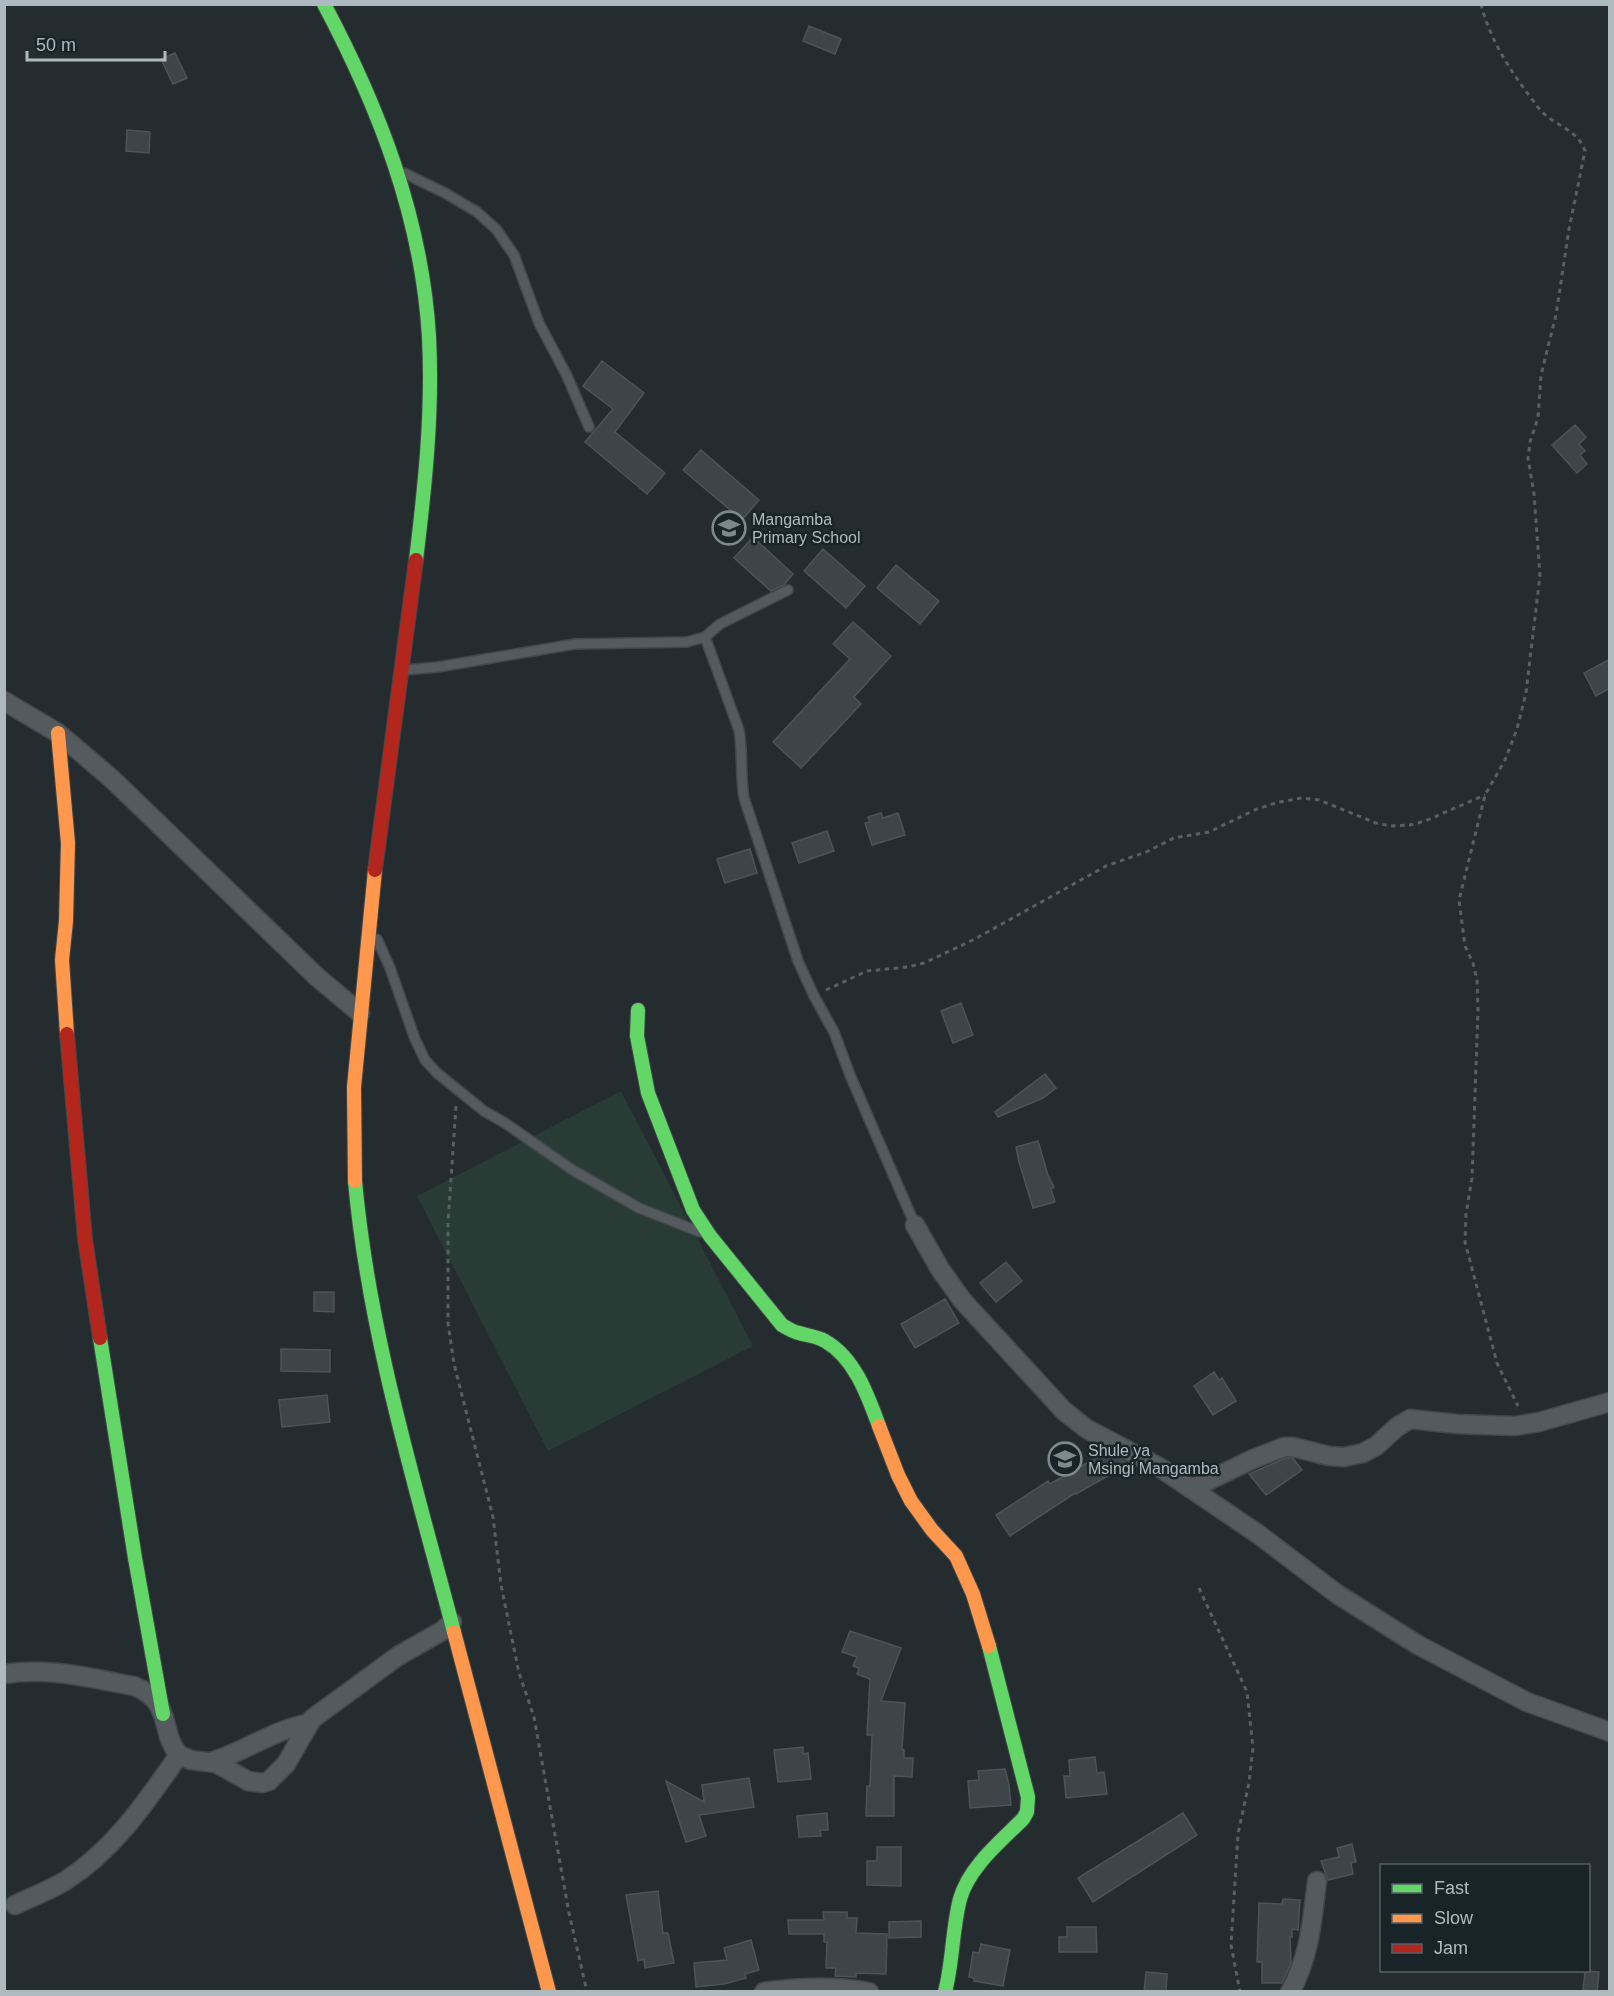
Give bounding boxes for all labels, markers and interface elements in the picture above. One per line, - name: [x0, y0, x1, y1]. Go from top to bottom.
- scale bar: [27, 24, 165, 62]
- text: 50 m: [36, 35, 76, 55]
- school or university icon: Mangamba Primary School: [711, 510, 747, 546]
- place label: Mangamba Primary School: [752, 511, 860, 546]
- school or university icon: Shule ya Msingi Mangamba: [1047, 1441, 1083, 1477]
- place label: Shule ya Msingi Mangamba: [1088, 1442, 1219, 1477]
- legend: [1380, 1864, 1590, 1972]
- text: Fast: [1434, 1878, 1469, 1898]
- text: Slow: [1434, 1908, 1474, 1928]
- text: Jam: [1434, 1938, 1468, 1958]

